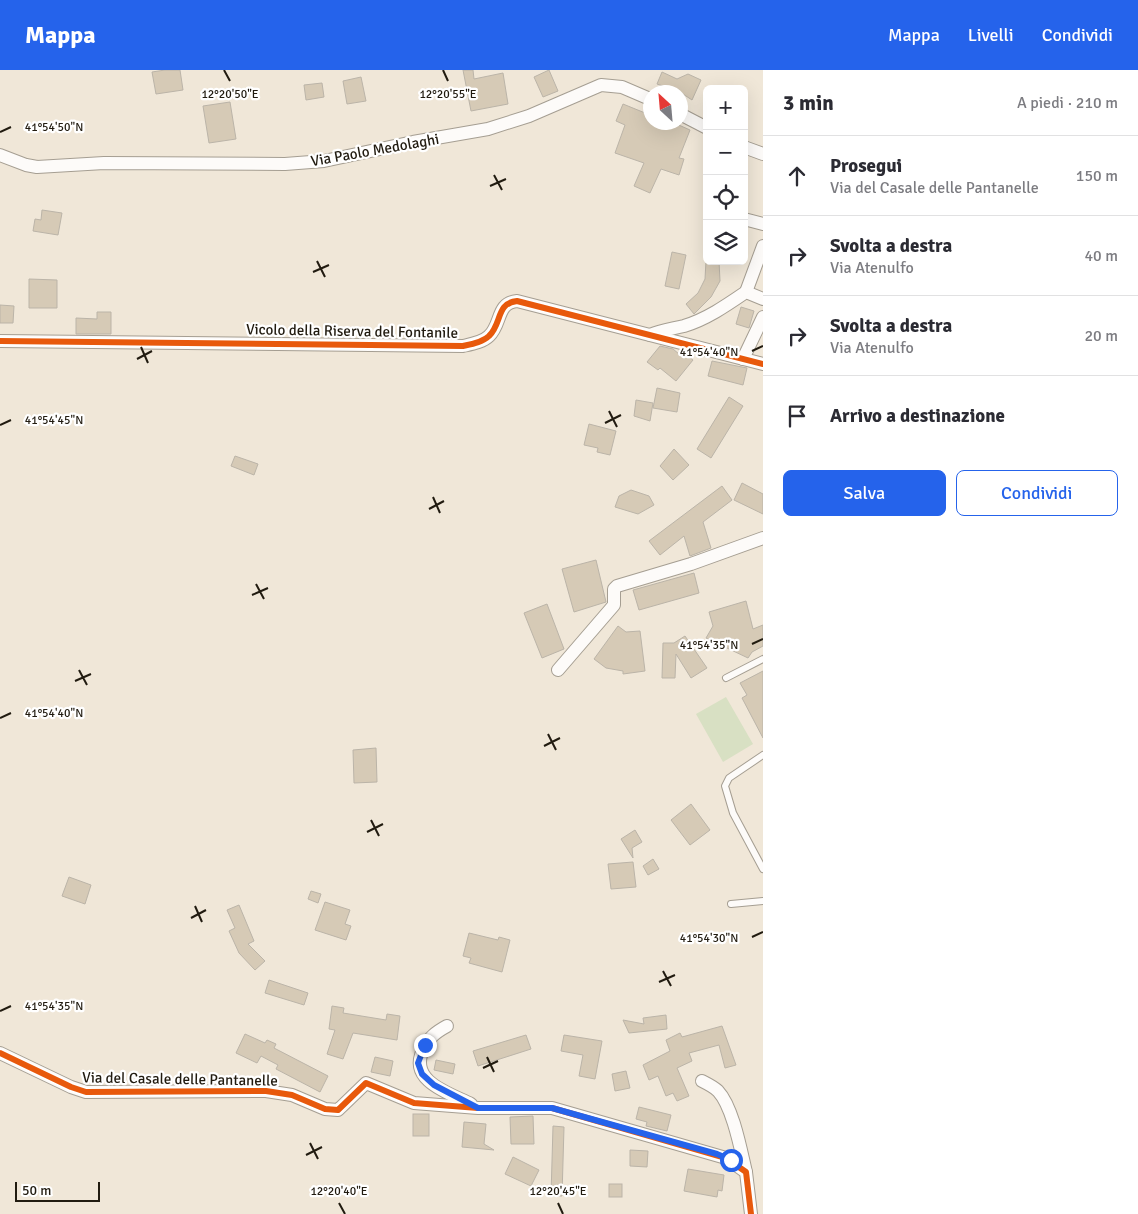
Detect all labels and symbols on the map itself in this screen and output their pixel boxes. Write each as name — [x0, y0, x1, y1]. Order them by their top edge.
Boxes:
north arrow — [643, 85, 688, 130]
text: 12°20'50"E — [201, 87, 259, 102]
text: 12°20'55"E — [419, 87, 477, 102]
text: 41°54'50"N — [25, 120, 83, 135]
street label: Via Paolo Medolaghi — [309, 130, 441, 170]
street label: Vicolo della Riserva del Fontanile — [246, 320, 458, 342]
text: 41°54'40"N — [680, 345, 738, 360]
text: 41°54'45"N — [25, 413, 83, 428]
text: 41°54'35"N — [680, 638, 738, 653]
text: 41°54'40"N — [25, 706, 83, 721]
text: 41°54'30"N — [680, 931, 738, 946]
text: 41°54'35"N — [25, 999, 83, 1014]
route end — [414, 1034, 437, 1057]
street label: Via del Casale delle Pantanelle — [82, 1068, 278, 1090]
route start — [720, 1149, 743, 1172]
scale bar — [15, 1179, 100, 1202]
text: 12°20'40"E — [310, 1184, 368, 1199]
text: 12°20'45"E — [529, 1184, 587, 1199]

